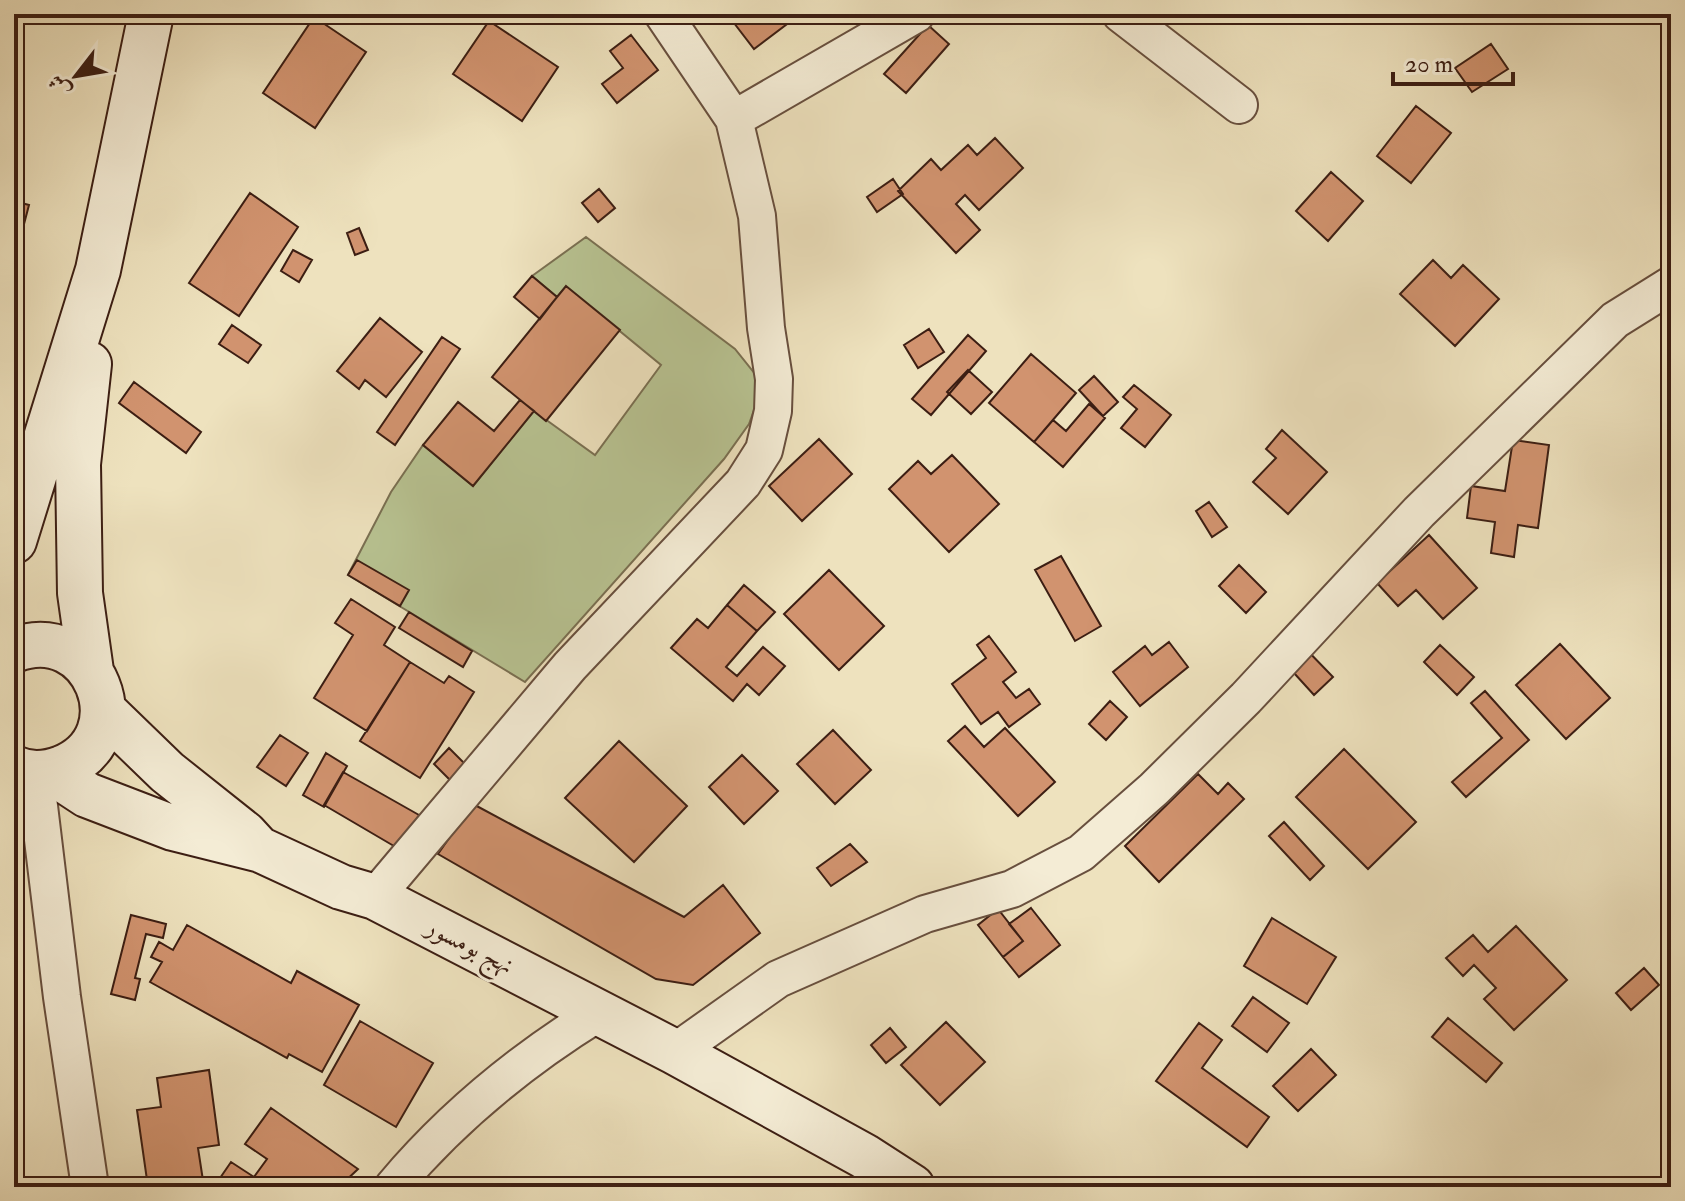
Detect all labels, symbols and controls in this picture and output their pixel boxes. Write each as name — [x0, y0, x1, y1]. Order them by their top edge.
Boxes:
north arrow — [36, 36, 116, 116]
scale bar — [1393, 36, 1513, 86]
text: 20 m — [1405, 49, 1454, 80]
text: ش — [42, 69, 77, 102]
street label: نهج بومسور — [415, 909, 519, 988]

